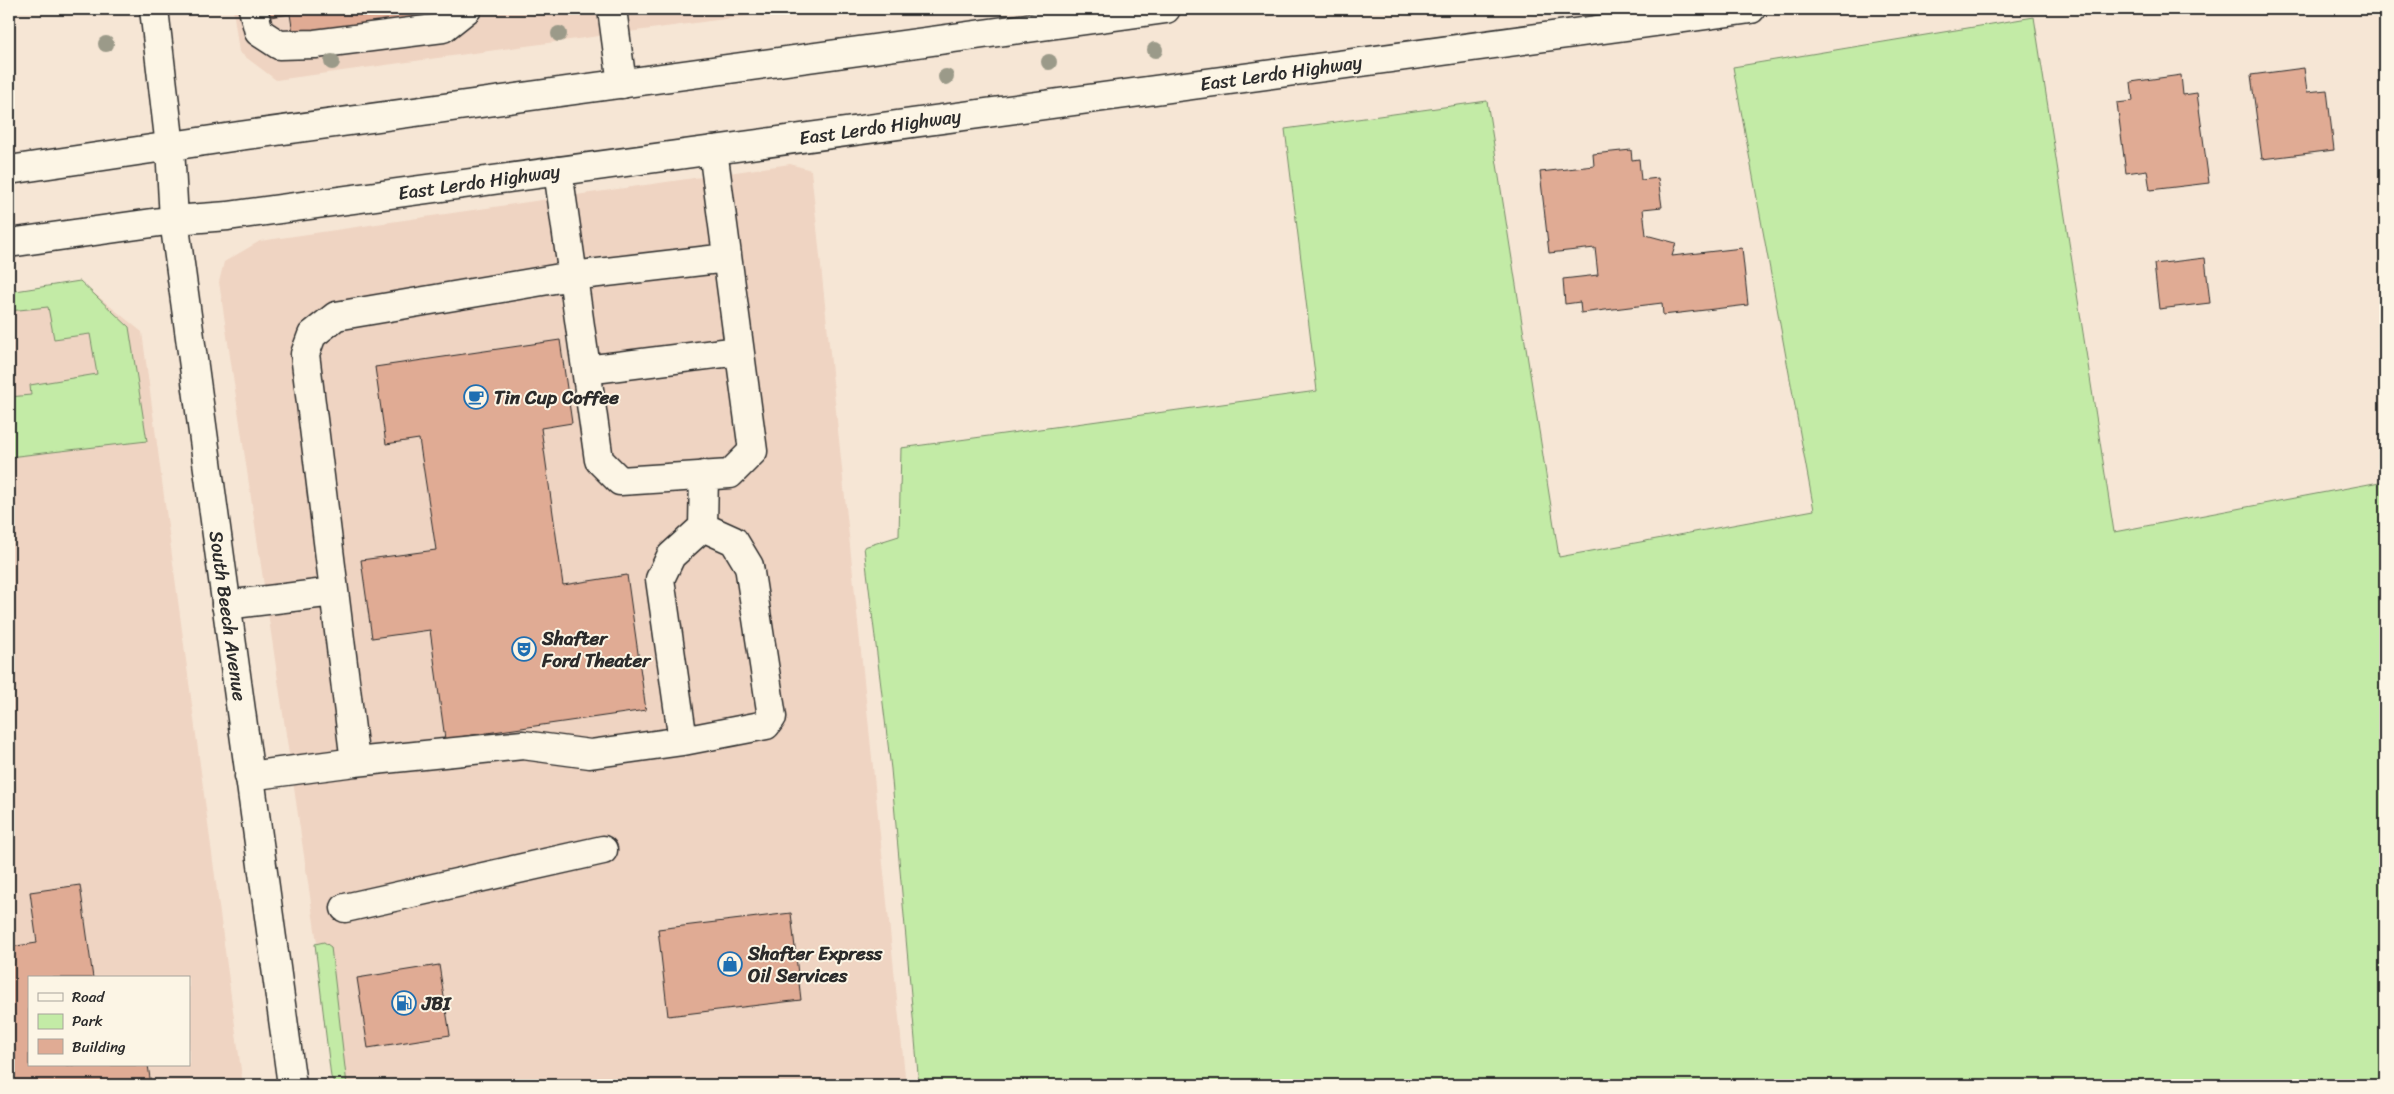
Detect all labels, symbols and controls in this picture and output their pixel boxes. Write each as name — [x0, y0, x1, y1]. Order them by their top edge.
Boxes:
street label: East Lerdo Highway — [1198, 45, 1364, 101]
street label: East Lerdo Highway — [797, 99, 963, 155]
street label: East Lerdo Highway — [396, 154, 562, 210]
place label: Tin Cup Coffee — [494, 381, 619, 414]
cafe icon: Tin Cup Coffee — [463, 384, 489, 410]
street label: South Beech Avenue — [200, 529, 256, 704]
place label: Shafter Ford Theater — [541, 622, 652, 677]
theatre icon: Shafter Ford Theater — [511, 636, 537, 662]
place label: Shafter Express Oil Services — [747, 937, 884, 992]
shop icon: Shafter Express Oil Services — [717, 951, 743, 977]
legend — [28, 976, 190, 1066]
text: Road — [72, 984, 105, 1010]
place label: JBI — [421, 987, 452, 1020]
fuel station icon: JBI — [391, 990, 417, 1016]
text: Park — [72, 1008, 103, 1034]
text: Building — [72, 1034, 126, 1060]

